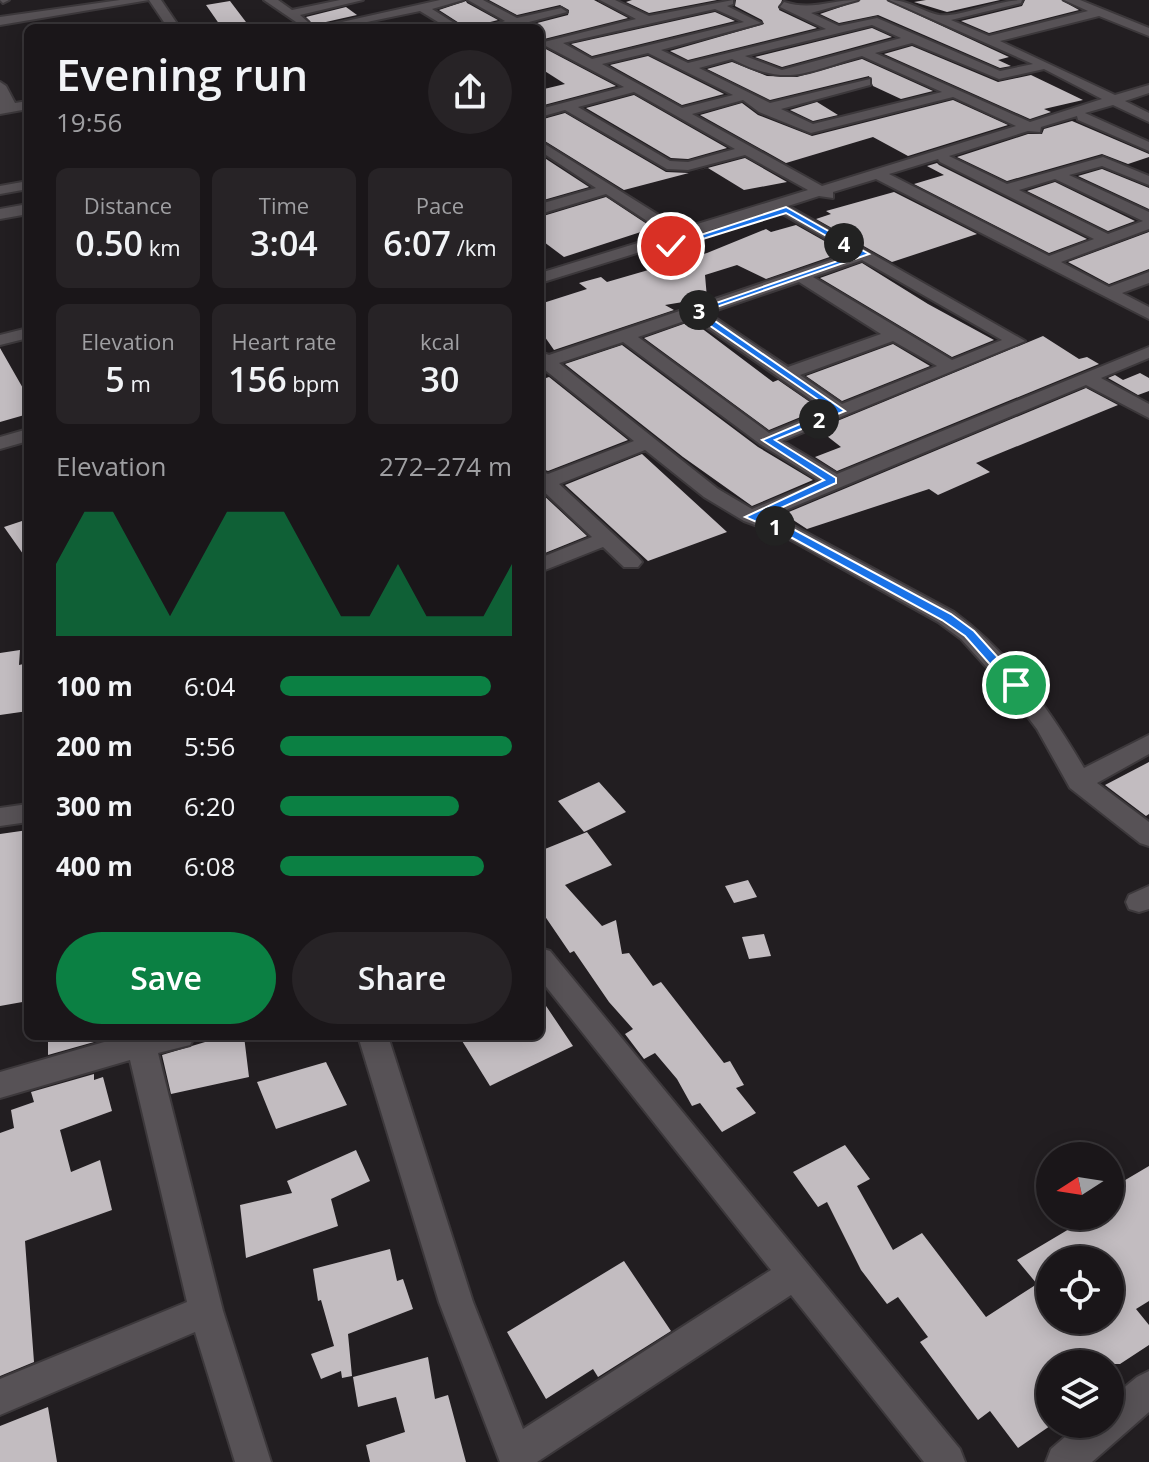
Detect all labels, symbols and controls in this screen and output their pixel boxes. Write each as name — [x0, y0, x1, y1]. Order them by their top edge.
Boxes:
text: Evening run — [56, 44, 308, 104]
button: share — [428, 50, 512, 134]
text: 19:56 — [56, 104, 122, 140]
text: Distance — [84, 190, 172, 220]
text: Time — [259, 190, 309, 220]
text: Pace — [416, 190, 464, 220]
pin — [637, 212, 705, 280]
text: 0.50 — [75, 220, 143, 266]
text: 3:04 — [250, 220, 318, 266]
text: 6:07 — [383, 220, 451, 266]
pin: 4 — [824, 223, 864, 263]
icon: check — [649, 224, 693, 268]
text: 4 — [838, 228, 850, 258]
text: km — [143, 232, 181, 262]
text: /km — [451, 232, 497, 262]
pin: 3 — [679, 290, 719, 330]
text: 3 — [693, 295, 705, 325]
text: Elevation — [81, 326, 175, 356]
text: Heart rate — [232, 326, 336, 356]
text: kcal — [420, 326, 460, 356]
text: 5 — [105, 356, 125, 402]
text: 156 — [228, 356, 287, 402]
text: 30 — [421, 356, 459, 402]
text: m — [125, 368, 151, 398]
text: bpm — [287, 368, 340, 398]
pin: 2 — [799, 399, 839, 439]
text: 2 — [813, 404, 825, 434]
text: Elevation — [56, 448, 166, 484]
text: 272–274 m — [379, 448, 512, 484]
pin: 1 — [755, 506, 795, 546]
text: 1 — [769, 511, 781, 541]
pin — [982, 651, 1050, 719]
icon: arrive — [994, 663, 1038, 707]
text: 100 m — [56, 668, 133, 704]
text: 6:04 — [184, 668, 235, 704]
text: 200 m — [56, 728, 133, 764]
text: 5:56 — [184, 728, 235, 764]
text: 300 m — [56, 788, 133, 824]
text: 6:20 — [184, 788, 235, 824]
text: 400 m — [56, 848, 133, 884]
text: 6:08 — [184, 848, 235, 884]
button: Save — [56, 932, 276, 1024]
button: Share — [292, 932, 512, 1024]
north arrow — [1036, 1142, 1124, 1230]
map controls — [1036, 1142, 1124, 1438]
button: locate — [1036, 1246, 1124, 1334]
button: layers — [1036, 1350, 1124, 1438]

